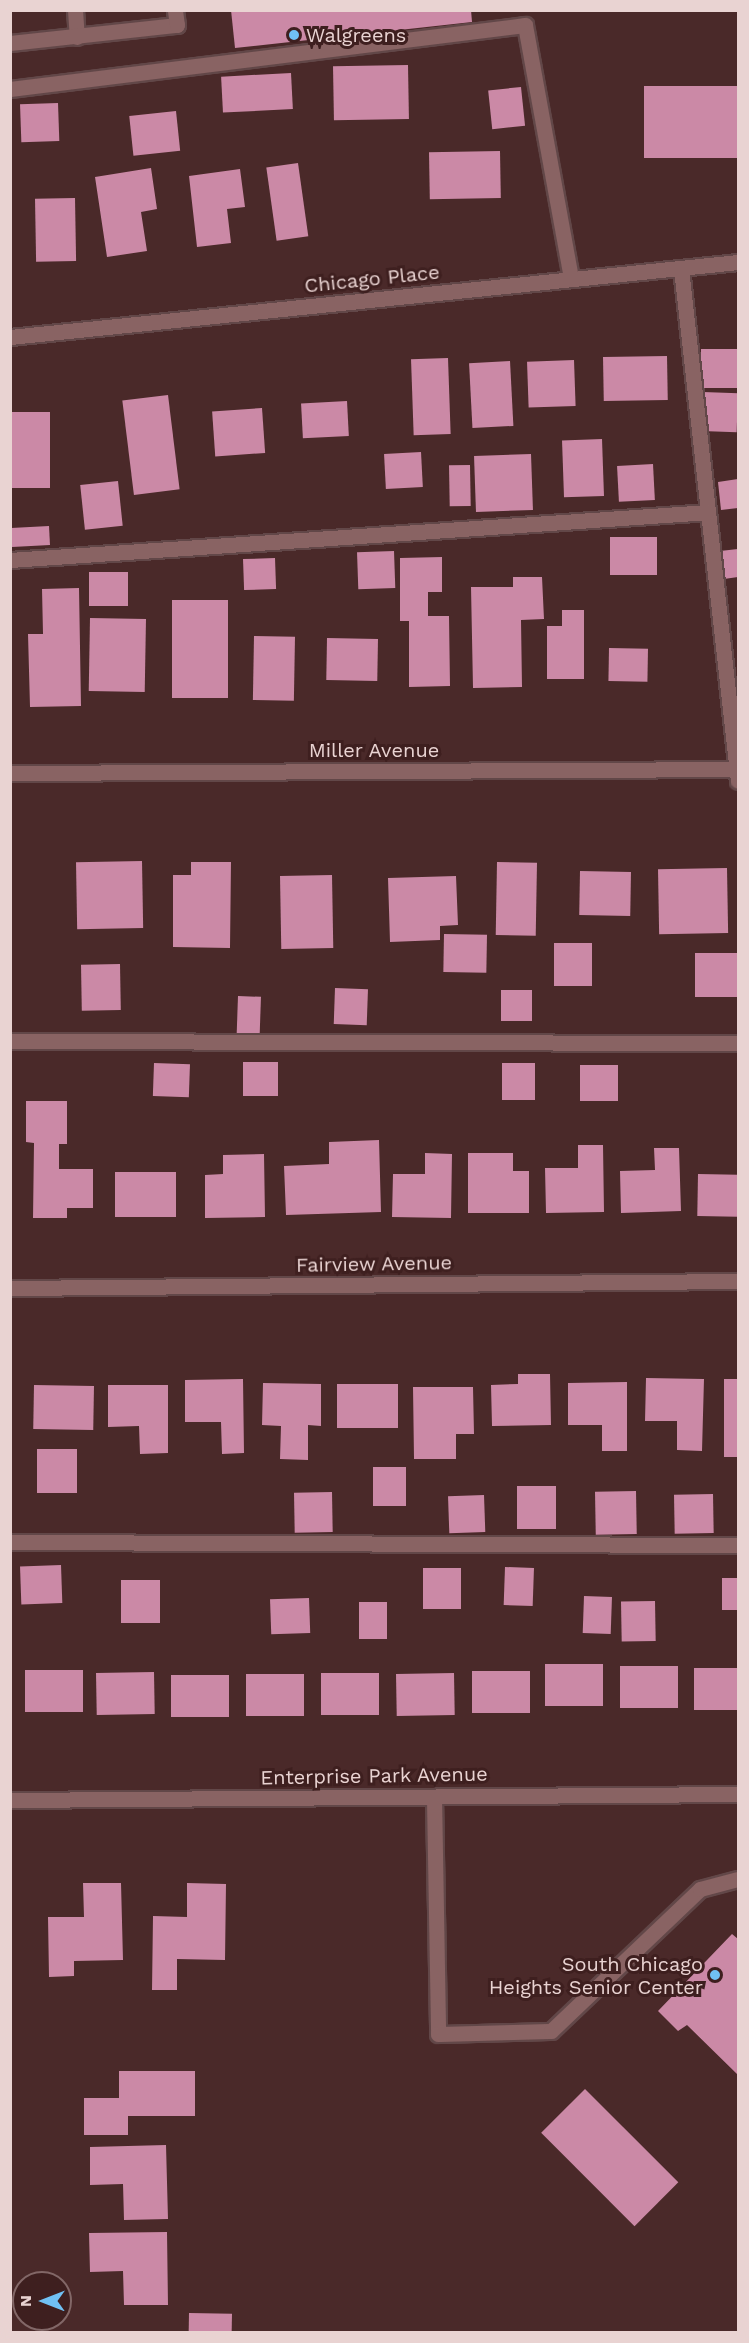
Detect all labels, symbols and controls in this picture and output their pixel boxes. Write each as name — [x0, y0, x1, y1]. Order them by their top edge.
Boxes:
place label: Walgreens — [306, 23, 406, 47]
marker: Walgreens — [287, 28, 301, 42]
street label: Chicago Place — [303, 260, 441, 298]
street label: Miller Avenue — [308, 738, 440, 762]
street label: Fairview Avenue — [295, 1251, 453, 1277]
street label: Enterprise Park Avenue — [260, 1762, 488, 1790]
place label: South Chicago Heights Senior Center — [488, 1952, 703, 1999]
marker: South Chicago Heights Senior Center — [708, 1968, 722, 1982]
north arrow — [12, 2271, 72, 2331]
text: N — [16, 2295, 35, 2307]

